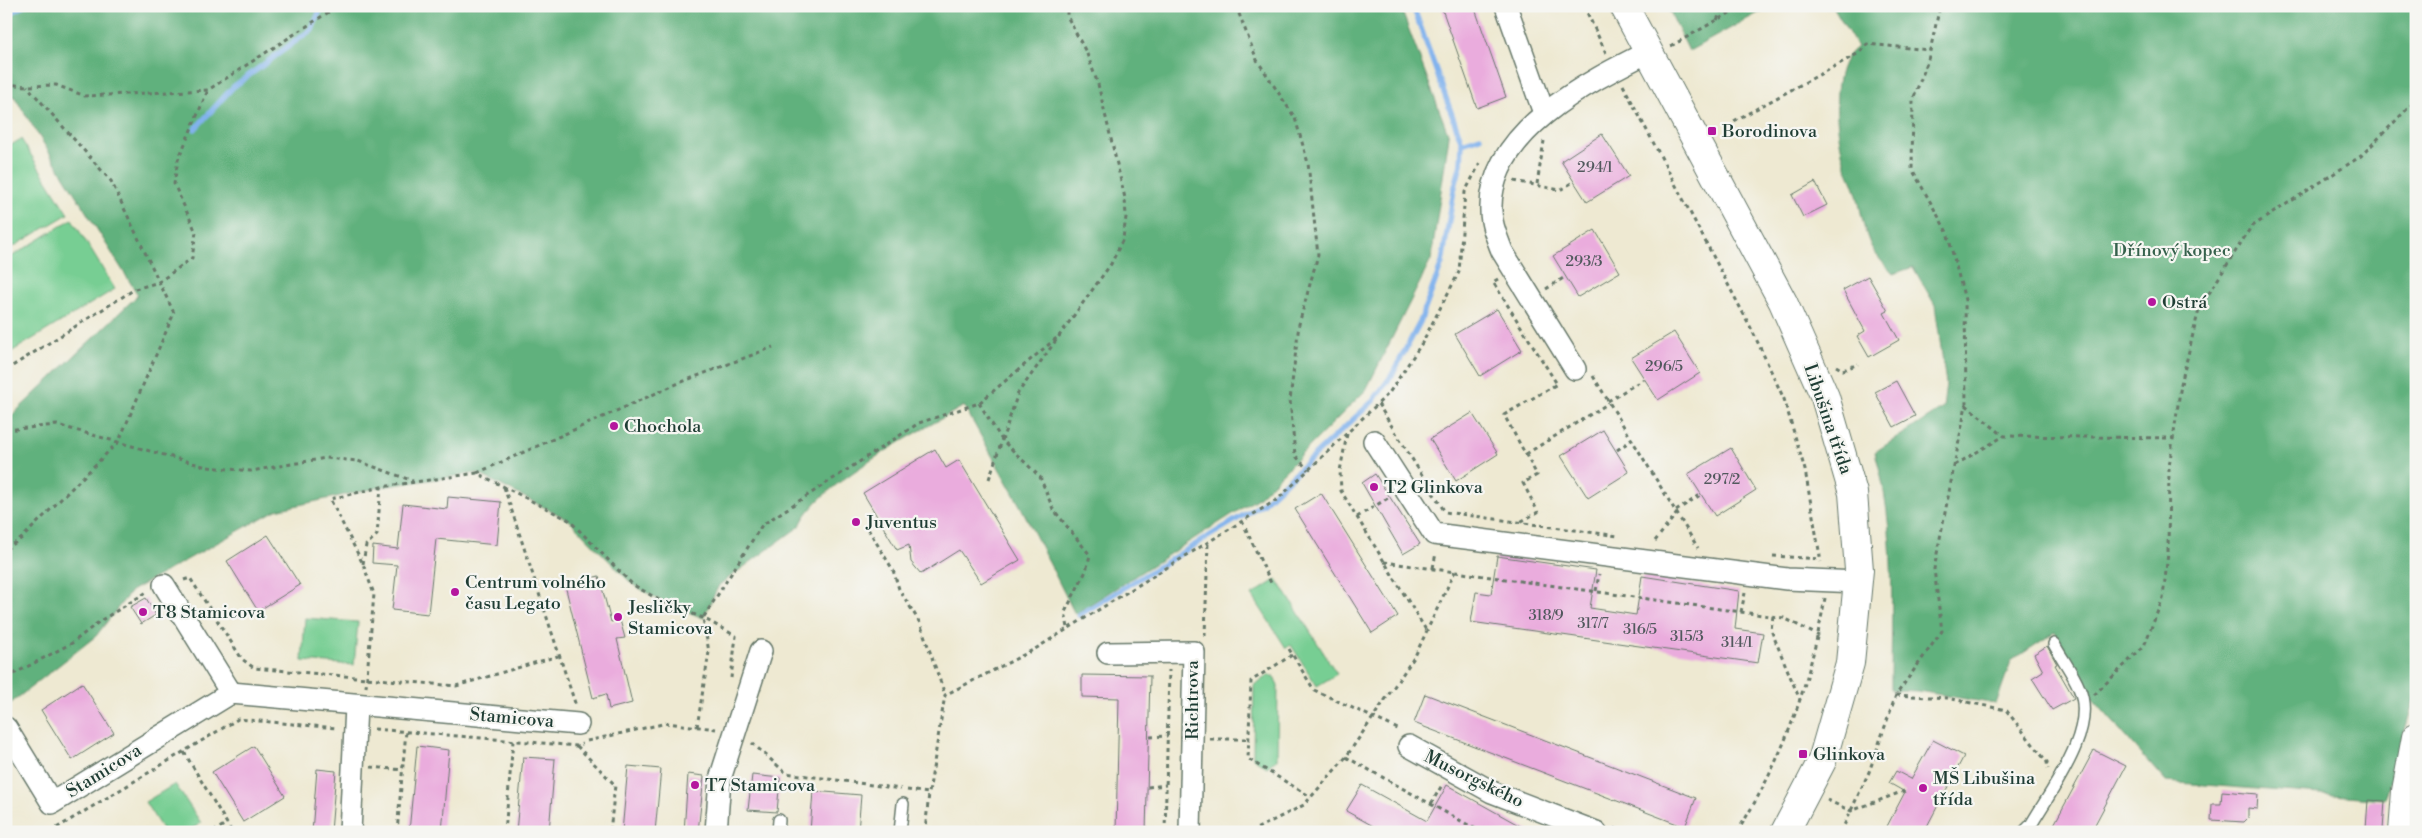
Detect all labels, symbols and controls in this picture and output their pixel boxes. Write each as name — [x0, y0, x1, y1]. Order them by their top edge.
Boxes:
place label: Borodinova — [1721, 120, 1818, 143]
marker: Borodinova — [1706, 125, 1718, 137]
house number: 294/1 — [1577, 158, 1613, 177]
park label: Dřínový kopec — [2113, 239, 2231, 262]
house number: 293/3 — [1565, 252, 1603, 271]
place label: Ostrá — [2162, 291, 2208, 314]
marker: Ostrá — [2146, 296, 2158, 308]
house number: 296/5 — [1645, 357, 1683, 376]
street label: Libušina třída — [1798, 361, 1858, 478]
place label: Chochola — [624, 415, 702, 438]
marker: Chochola — [608, 420, 620, 432]
house number: 297/2 — [1704, 470, 1740, 489]
place label: T2 Glinkova — [1384, 476, 1484, 499]
marker: T2 Glinkova — [1368, 481, 1380, 493]
place label: Juventus — [865, 511, 937, 534]
marker: Juventus — [850, 516, 862, 528]
place label: Centrum volného času Legato — [465, 571, 606, 615]
marker: Centrum volného času Legato — [449, 586, 461, 598]
place label: Jesličky Stamicova — [627, 596, 714, 640]
place label: T8 Stamicova — [153, 601, 266, 624]
marker: T8 Stamicova — [137, 606, 149, 618]
house number: 318/9 — [1528, 606, 1564, 625]
marker: Jesličky Stamicova — [612, 611, 624, 623]
house number: 317/7 — [1577, 614, 1609, 633]
house number: 316/5 — [1623, 620, 1657, 639]
house number: 315/3 — [1670, 627, 1704, 646]
house number: 314/1 — [1721, 633, 1754, 652]
street label: Richtrova — [1181, 659, 1204, 740]
street label: Stamicova — [469, 703, 556, 733]
street label: Stamicova — [62, 738, 147, 803]
place label: Glinkova — [1813, 743, 1886, 766]
street label: Musorgského — [1420, 745, 1528, 813]
marker: Glinkova — [1797, 748, 1809, 760]
place label: MŠ Libušina třída — [1933, 767, 2036, 811]
place label: T7 Stamicova — [705, 774, 816, 797]
marker: T7 Stamicova — [689, 779, 701, 791]
marker: MŠ Libušina třída — [1917, 782, 1929, 794]

